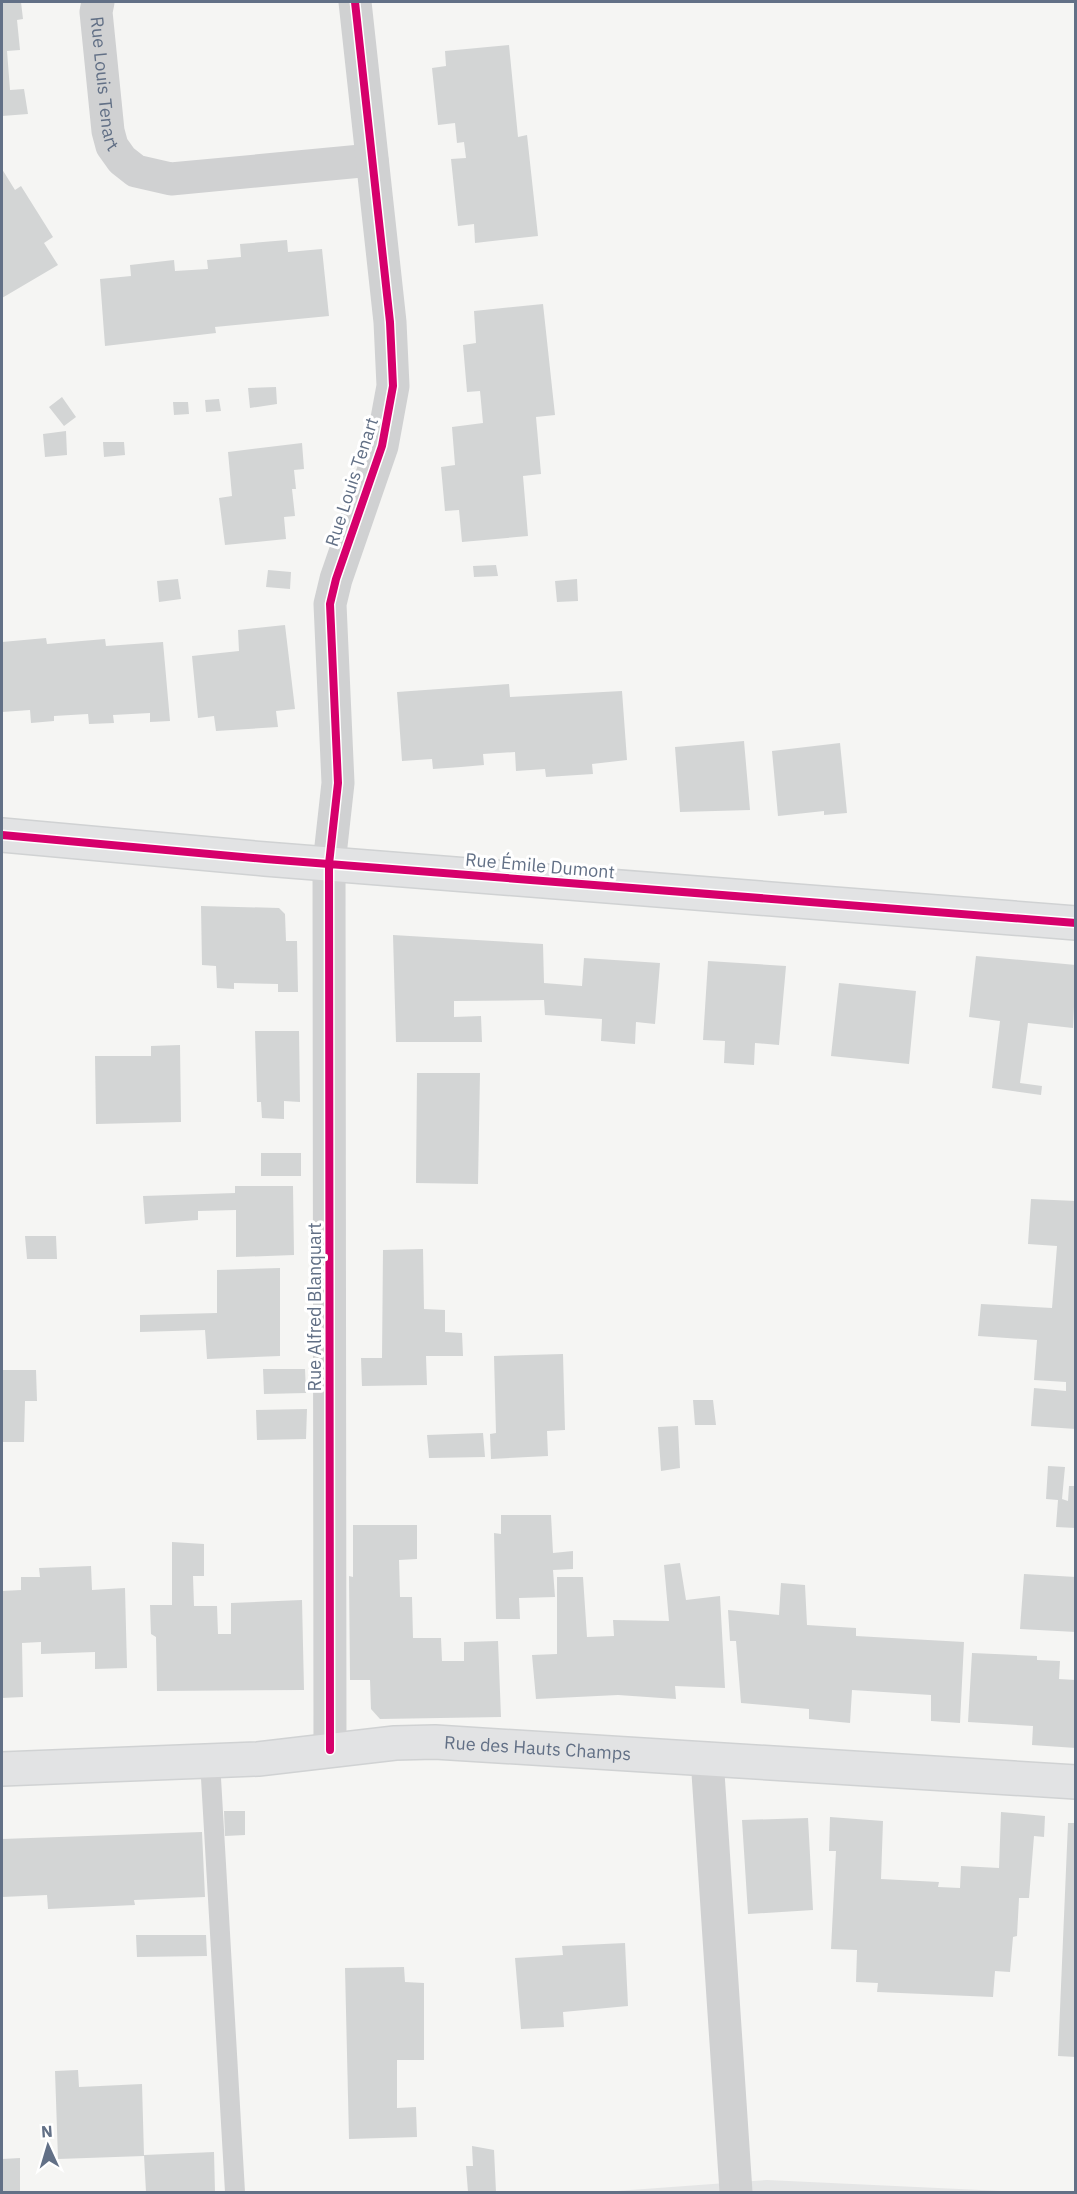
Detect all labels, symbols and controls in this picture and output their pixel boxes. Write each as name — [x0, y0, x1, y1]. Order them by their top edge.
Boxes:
street label: Rue Louis Tenart — [86, 15, 124, 156]
street label: Rue Louis Tenart — [320, 414, 383, 549]
street label: Rue Émile Dumont — [464, 847, 616, 884]
street label: Rue Alfred Blanquart — [303, 1223, 326, 1391]
street label: Rue des Hauts Champs — [444, 1731, 632, 1765]
north arrow — [18, 2116, 78, 2176]
text: N — [40, 2121, 53, 2141]

